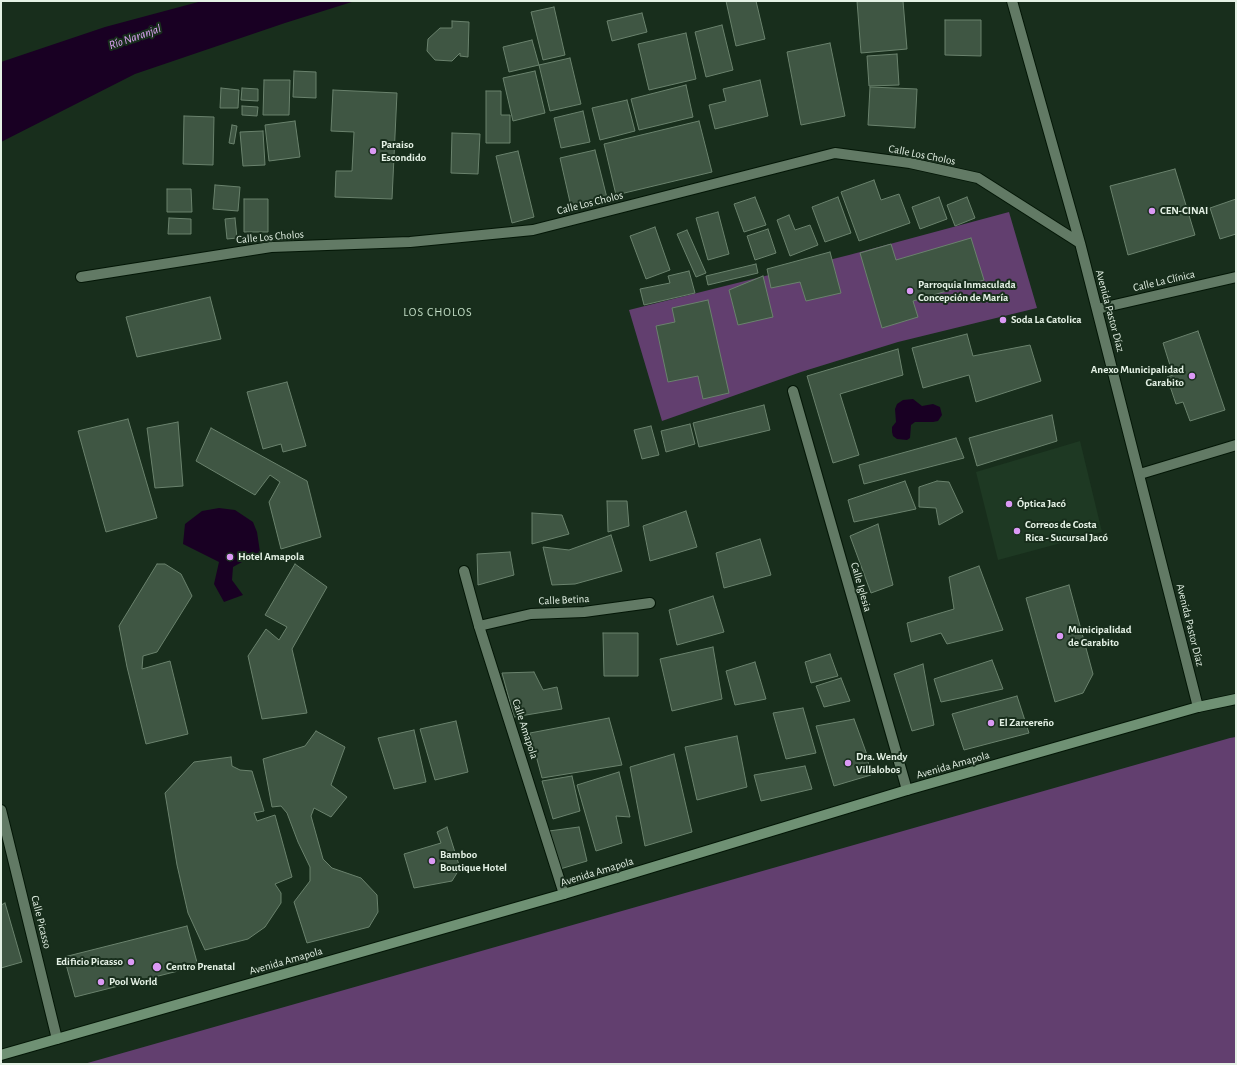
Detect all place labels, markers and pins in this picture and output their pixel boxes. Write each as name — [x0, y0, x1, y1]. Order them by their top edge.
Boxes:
place label: Paraiso Escondido — [381, 138, 426, 164]
marker: Paraiso Escondido — [368, 146, 378, 156]
place label: CEN-CINAI — [1160, 204, 1208, 218]
marker: CEN-CINAI — [1147, 206, 1157, 216]
place label: Parroquia Inmaculada Concepción de María — [918, 278, 1016, 304]
marker: Parroquia Inmaculada Concepción de María — [905, 286, 915, 296]
place label: Soda La Catolica — [1011, 313, 1081, 327]
marker: Soda La Catolica — [998, 315, 1008, 325]
place label: Anexo Municipalidad Garabito — [1091, 363, 1184, 389]
marker: Anexo Municipalidad Garabito — [1187, 371, 1197, 381]
place label: Óptica Jacó — [1017, 497, 1066, 511]
marker: Óptica Jacó — [1004, 499, 1014, 509]
place label: Correos de Costa Rica - Sucursal Jacó — [1025, 518, 1108, 544]
marker: Correos de Costa Rica - Sucursal Jacó — [1012, 526, 1022, 536]
place label: Hotel Amapola — [238, 550, 304, 564]
marker: Hotel Amapola — [225, 552, 235, 562]
place label: Municipalidad de Garabito — [1068, 623, 1132, 649]
marker: Municipalidad de Garabito — [1055, 631, 1065, 641]
place label: El Zarcereño — [999, 716, 1054, 730]
marker: El Zarcereño — [986, 718, 996, 728]
place label: Dra. Wendy Villalobos — [856, 750, 907, 776]
marker: Dra. Wendy Villalobos — [843, 758, 853, 768]
place label: Bamboo Boutique Hotel — [440, 848, 507, 874]
marker: Bamboo Boutique Hotel — [427, 856, 437, 866]
place label: Edificio Picasso — [56, 955, 123, 969]
marker: Edificio Picasso — [126, 957, 136, 967]
place label: Centro Prenatal — [166, 960, 235, 974]
marker: Centro Prenatal — [151, 961, 163, 973]
place label: Pool World — [109, 975, 157, 989]
marker: Pool World — [96, 977, 106, 987]

